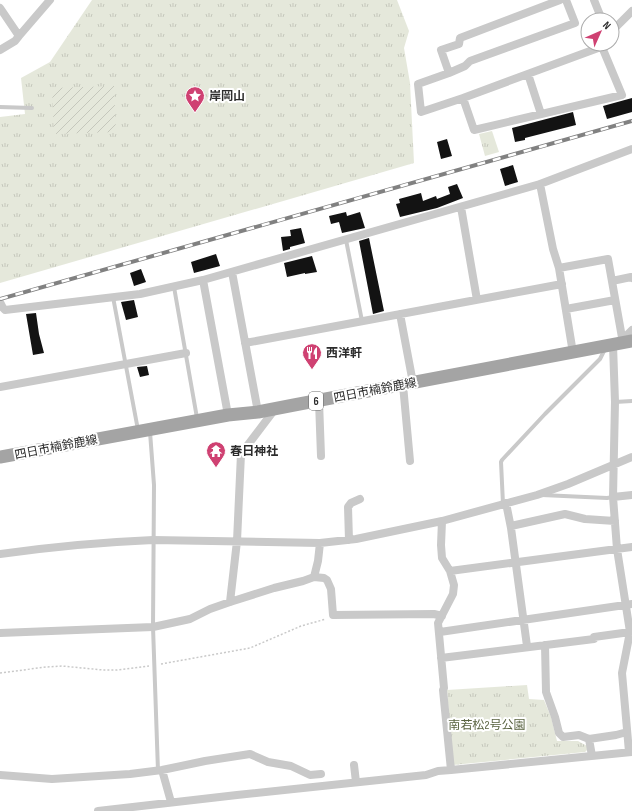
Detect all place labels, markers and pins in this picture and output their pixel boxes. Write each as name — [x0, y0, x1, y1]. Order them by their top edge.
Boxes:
place icon: 岸岡山 — [184, 85, 206, 113]
place label: 岸岡山 — [209, 89, 245, 104]
restaurant icon: 西洋軒 — [301, 342, 323, 370]
place label: 西洋軒 — [326, 346, 362, 361]
temple icon: 春日神社 — [205, 440, 227, 468]
place label: 春日神社 — [230, 444, 278, 459]

